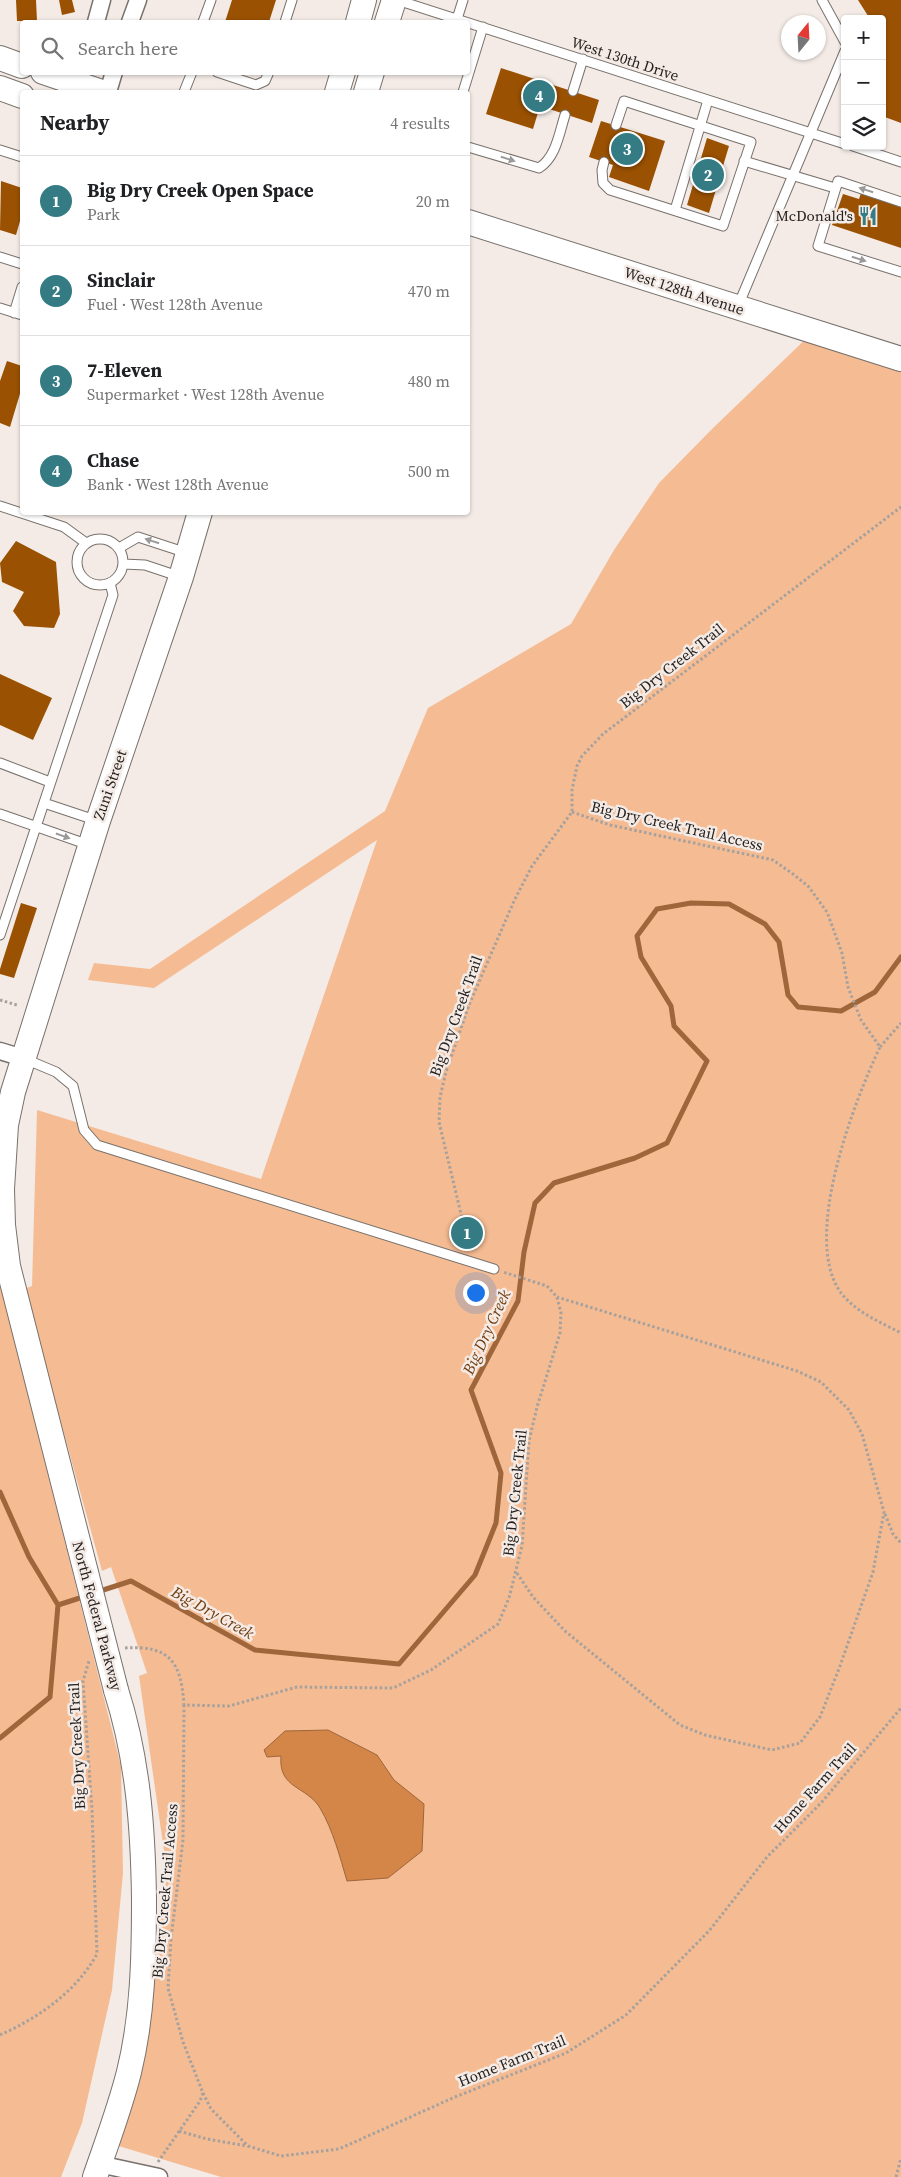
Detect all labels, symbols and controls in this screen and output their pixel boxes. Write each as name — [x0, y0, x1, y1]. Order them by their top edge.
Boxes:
north arrow — [781, 15, 826, 60]
map controls — [841, 15, 886, 150]
button: + — [841, 15, 886, 60]
search box — [20, 20, 470, 75]
street label: West 130th Drive — [569, 31, 682, 86]
icon: search — [38, 34, 66, 62]
text: Search here — [78, 35, 178, 61]
button: − — [841, 60, 886, 105]
pin: 4 — [523, 77, 555, 115]
button: layers — [841, 105, 886, 150]
text: Nearby — [40, 108, 110, 137]
text: 4 results — [390, 112, 450, 134]
pin: 3 — [611, 130, 643, 168]
one-way arrow — [501, 156, 516, 164]
pin: 2 — [692, 156, 724, 194]
text: Big Dry Creek Open Space — [87, 177, 314, 203]
one-way arrow — [858, 186, 873, 193]
text: 1 — [52, 190, 60, 212]
text: 20 m — [416, 190, 450, 212]
text: Park — [87, 203, 120, 225]
place label: McDonald's — [776, 205, 853, 226]
restaurant icon: McDonald's — [857, 205, 879, 227]
one-way arrow — [852, 256, 867, 264]
street label: West 128th Avenue — [621, 261, 747, 320]
text: Sinclair — [87, 267, 155, 293]
text: 2 — [52, 280, 60, 302]
text: 470 m — [408, 280, 450, 302]
text: Fuel · West 128th Avenue — [87, 293, 263, 315]
text: 7-Eleven — [87, 357, 162, 383]
text: 3 — [52, 370, 60, 392]
text: 480 m — [408, 370, 450, 392]
text: Supermarket · West 128th Avenue — [87, 383, 324, 405]
text: Chase — [87, 447, 139, 473]
text: 4 — [52, 460, 60, 482]
text: 500 m — [408, 460, 450, 482]
text: Bank · West 128th Avenue — [87, 473, 269, 495]
one-way arrow — [144, 537, 159, 545]
street label: Big Dry Creek Trail — [615, 618, 729, 713]
street label: Zuni Street — [88, 747, 131, 823]
street label: Big Dry Creek Trail Access — [589, 796, 765, 855]
one-way arrow — [55, 833, 70, 840]
street label: Big Dry Creek Trail — [424, 952, 487, 1079]
pin: 1 — [451, 1214, 483, 1252]
your location — [463, 1280, 489, 1306]
water label: Big Dry Creek — [456, 1286, 515, 1379]
street label: Big Dry Creek Trail — [497, 1428, 532, 1557]
street label: North Federal Parkway — [67, 1539, 128, 1693]
water label: Big Dry Creek — [167, 1580, 259, 1644]
street label: Big Dry Creek Trail — [63, 1682, 90, 1810]
street label: Home Farm Trail — [769, 1738, 861, 1837]
street label: Big Dry Creek Trail Access — [146, 1803, 183, 1979]
street label: Home Farm Trail — [455, 2029, 569, 2092]

